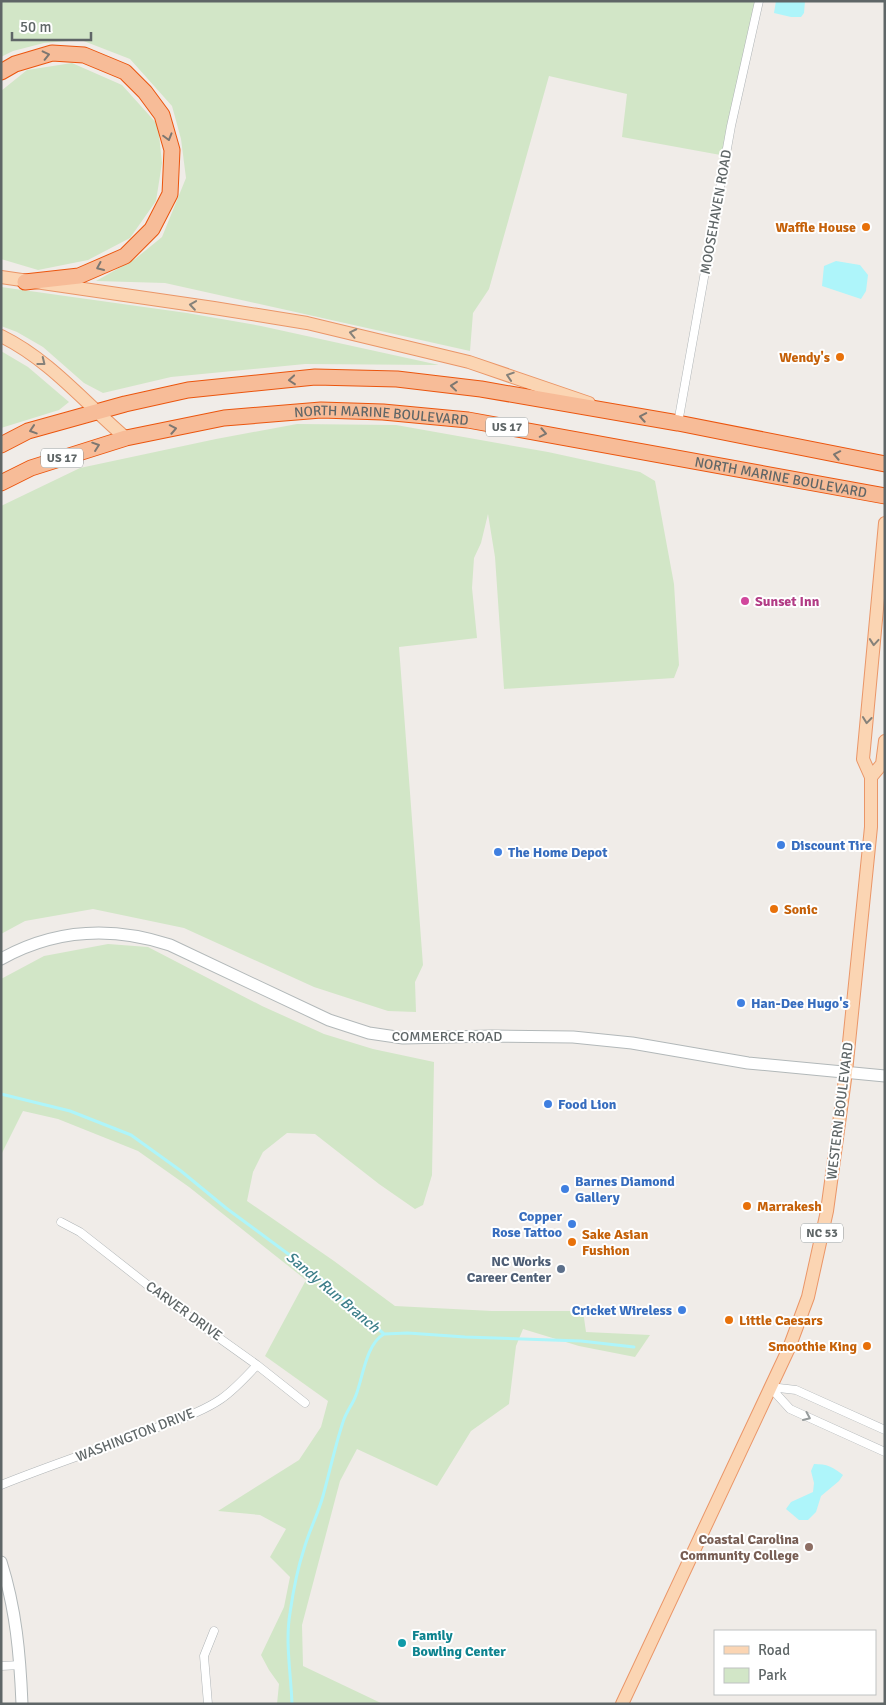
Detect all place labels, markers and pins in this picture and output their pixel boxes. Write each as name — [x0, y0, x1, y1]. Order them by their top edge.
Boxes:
place label: Waffle House — [776, 219, 856, 236]
marker: Waffle House — [860, 221, 872, 233]
place label: Wendy's — [779, 349, 830, 366]
marker: Wendy's — [834, 351, 846, 363]
place label: Sunset Inn — [755, 593, 820, 610]
marker: Sunset Inn — [739, 595, 751, 607]
place label: Discount Tire — [791, 837, 872, 854]
marker: Discount Tire — [775, 839, 787, 851]
place label: The Home Depot — [508, 844, 608, 861]
marker: The Home Depot — [492, 846, 504, 858]
place label: Sonic — [784, 901, 818, 918]
marker: Sonic — [768, 903, 780, 915]
place label: Han-Dee Hugo's — [751, 995, 849, 1012]
marker: Han-Dee Hugo's — [735, 997, 747, 1009]
place label: Food Lion — [558, 1096, 617, 1113]
marker: Food Lion — [542, 1098, 554, 1110]
place label: Barnes Diamond Gallery — [575, 1173, 675, 1206]
marker: Barnes Diamond Gallery — [559, 1183, 571, 1195]
place label: Marrakesh — [757, 1198, 822, 1215]
marker: Marrakesh — [741, 1200, 753, 1212]
place label: Copper Rose Tattoo — [492, 1208, 562, 1241]
marker: Copper Rose Tattoo — [566, 1218, 578, 1230]
place label: Sake Asian Fushion — [582, 1226, 649, 1259]
marker: Sake Asian Fushion — [566, 1236, 578, 1248]
place label: NC Works Career Center — [467, 1253, 551, 1286]
marker: NC Works Career Center — [555, 1263, 567, 1275]
place label: Cricket Wireless — [572, 1302, 672, 1319]
marker: Cricket Wireless — [676, 1304, 688, 1316]
place label: Little Caesars — [739, 1312, 823, 1329]
marker: Little Caesars — [723, 1314, 735, 1326]
place label: Smoothie King — [768, 1338, 857, 1355]
marker: Smoothie King — [861, 1340, 873, 1352]
place label: Coastal Carolina Community College — [680, 1531, 799, 1564]
marker: Coastal Carolina Community College — [803, 1541, 815, 1553]
place label: Family Bowling Center — [412, 1627, 506, 1660]
marker: Family Bowling Center — [396, 1637, 408, 1649]

